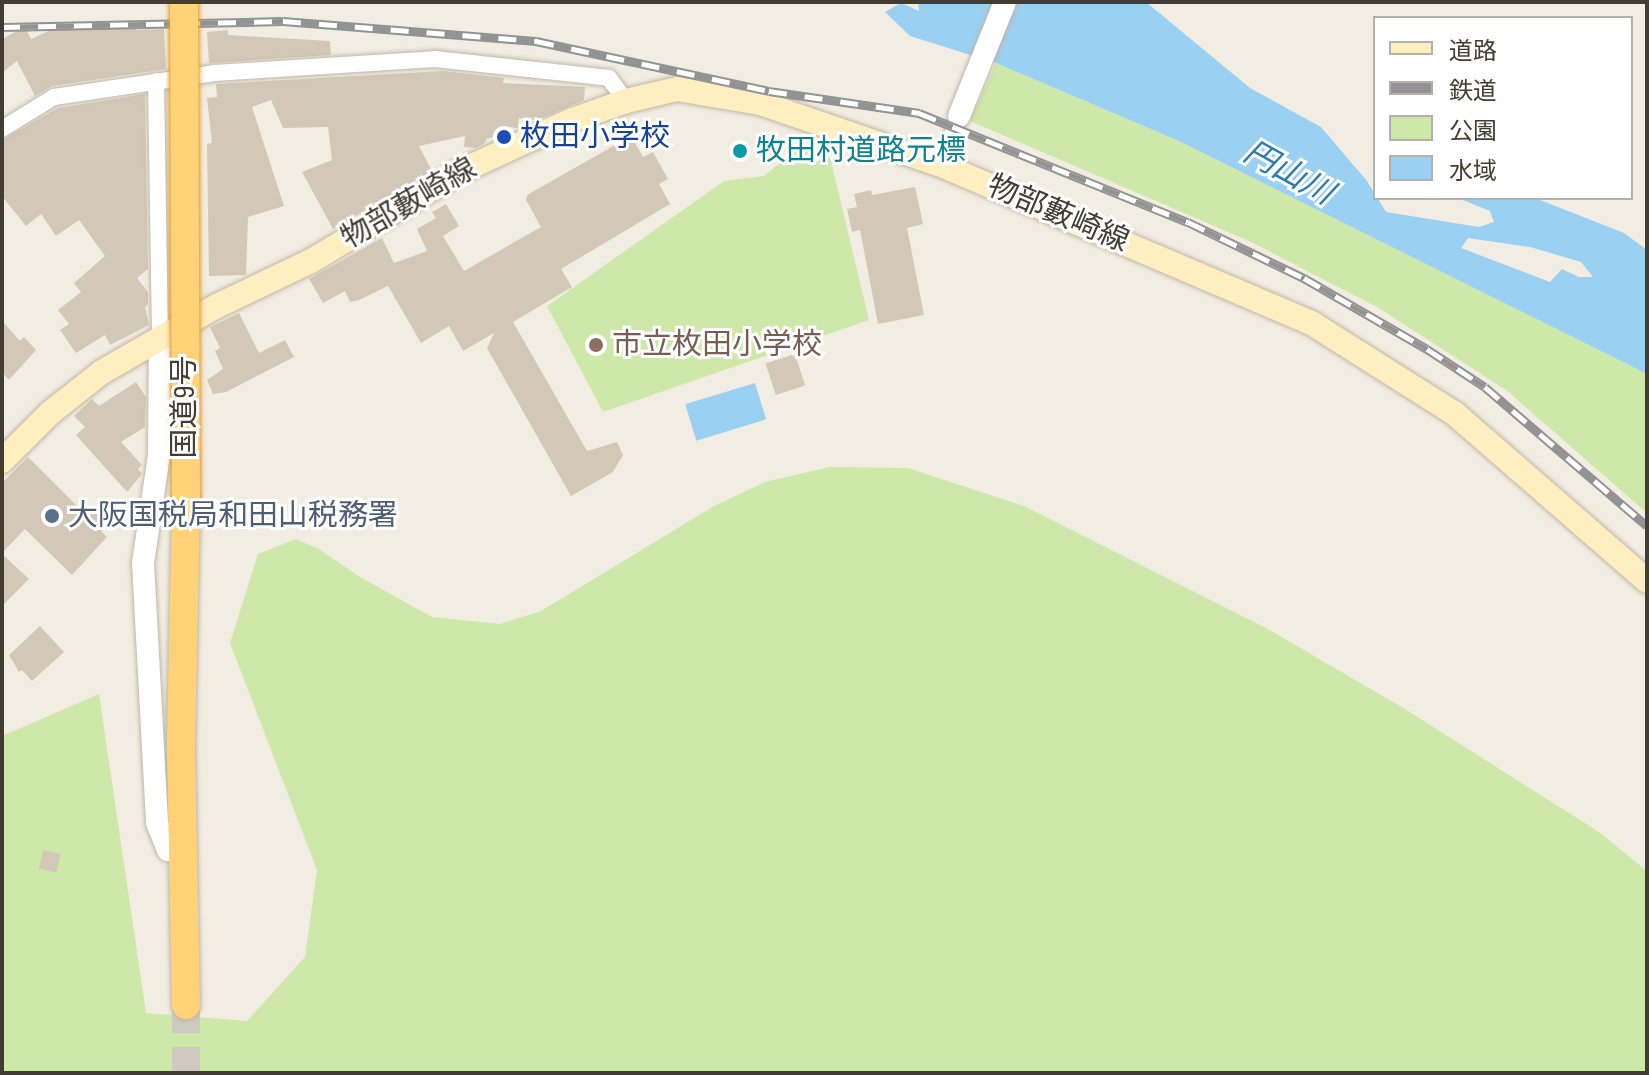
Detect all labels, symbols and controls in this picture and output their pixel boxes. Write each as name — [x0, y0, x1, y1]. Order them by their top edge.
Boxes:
legend — [1373, 16, 1633, 200]
text: 道路 — [1449, 37, 1497, 66]
text: 鉄道 — [1449, 77, 1497, 106]
text: 公園 — [1449, 117, 1497, 146]
place label: 枚田小学校 — [520, 119, 670, 155]
marker: 枚田小学校 — [495, 128, 513, 146]
place label: 牧田村道路元標 — [756, 133, 966, 169]
water label: 円山川 — [1237, 134, 1339, 214]
marker: 牧田村道路元標 — [731, 142, 749, 160]
street label: 物部藪崎線 — [335, 151, 483, 257]
text: 水域 — [1449, 157, 1497, 186]
street label: 物部藪崎線 — [982, 168, 1134, 260]
place label: 市立枚田小学校 — [612, 327, 822, 363]
marker: 市立枚田小学校 — [587, 336, 605, 354]
street label: 国道9号 — [167, 355, 203, 459]
place label: 大阪国税局和田山税務署 — [68, 498, 398, 534]
marker: 大阪国税局和田山税務署 — [43, 507, 61, 525]

